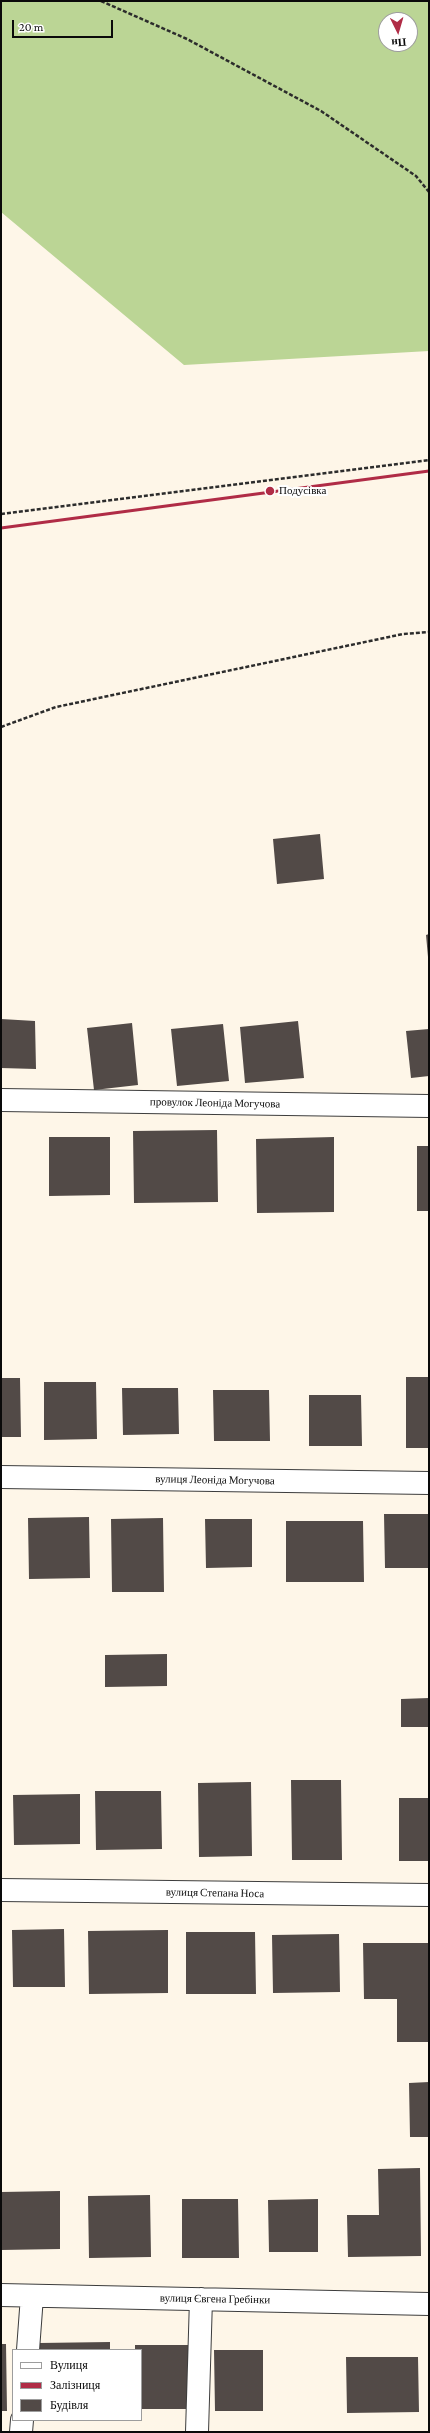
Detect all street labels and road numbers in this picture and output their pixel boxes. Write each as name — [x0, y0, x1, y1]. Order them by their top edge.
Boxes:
street label: провулок Леоніда Могучова — [150, 1095, 280, 1111]
street label: вулиця Леоніда Могучова — [155, 1472, 275, 1488]
street label: вулиця Степана Носа — [166, 1886, 264, 1900]
street label: вулиця Євгена Гребінки — [160, 2291, 270, 2307]

